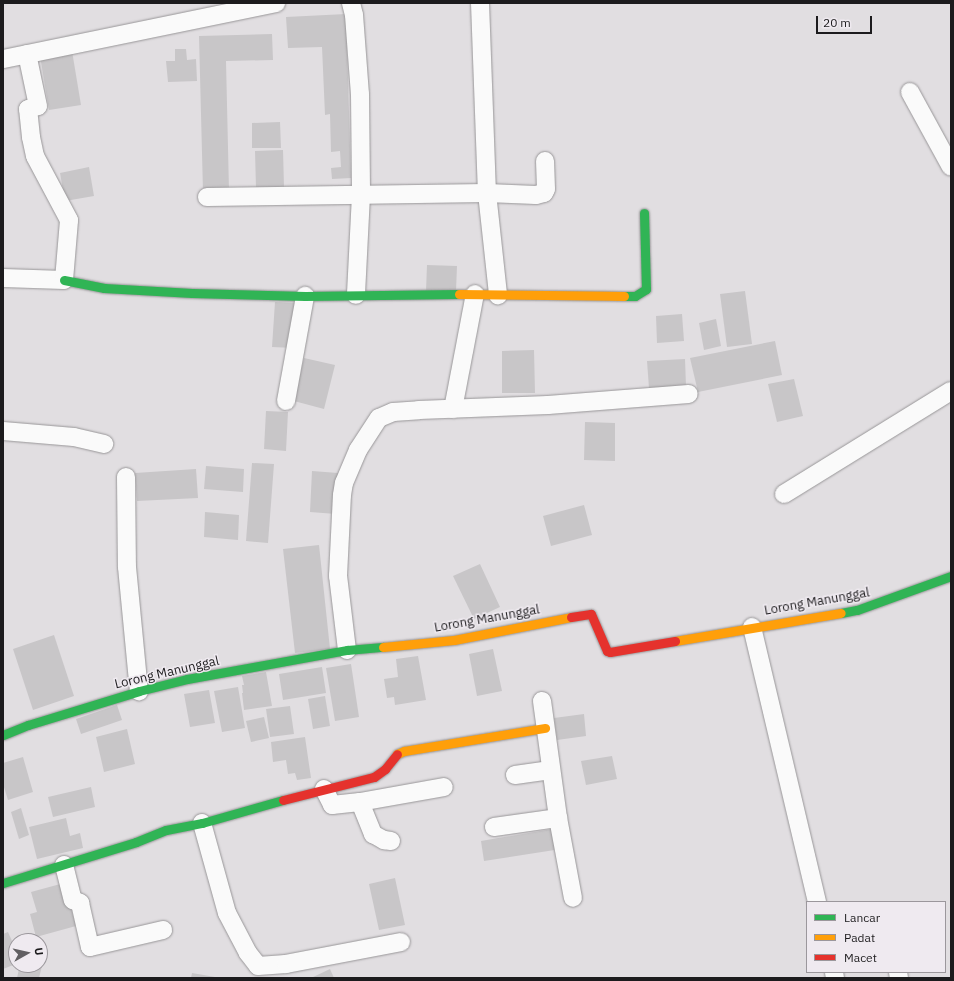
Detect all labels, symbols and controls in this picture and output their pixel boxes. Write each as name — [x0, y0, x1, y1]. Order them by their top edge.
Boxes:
scale bar — [818, 8, 874, 34]
text: 20 m — [823, 15, 851, 30]
street label: Lorong Manunggal — [763, 585, 871, 619]
street label: Lorong Manunggal — [433, 602, 541, 636]
street label: Lorong Manunggal — [113, 653, 221, 693]
legend — [806, 901, 946, 973]
text: Lancar — [844, 910, 880, 925]
text: Padat — [844, 930, 875, 945]
north arrow — [8, 933, 48, 973]
text: U — [31, 947, 46, 956]
text: Macet — [844, 950, 877, 965]

